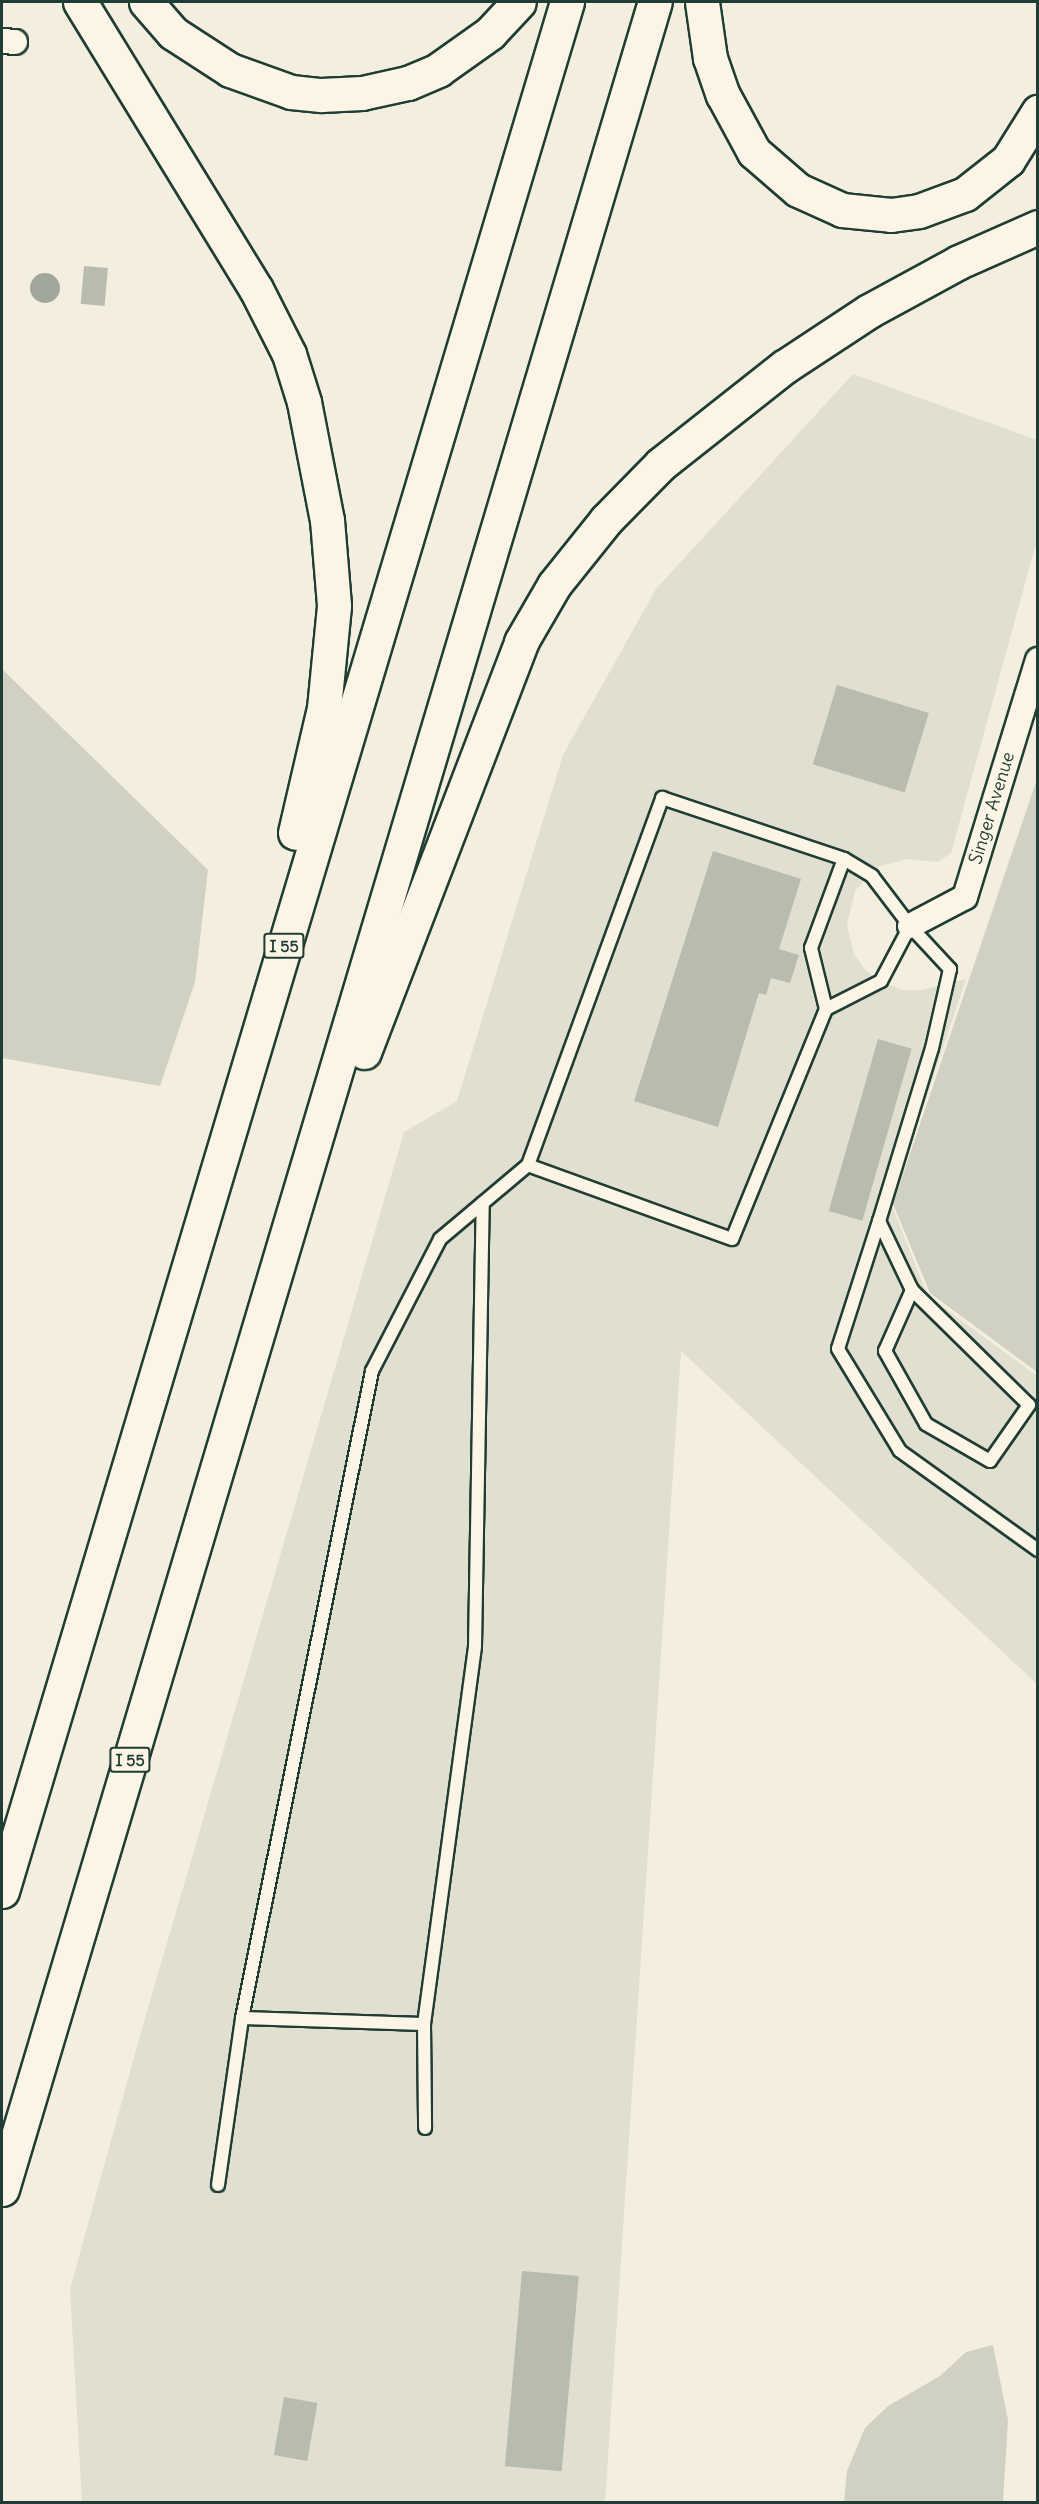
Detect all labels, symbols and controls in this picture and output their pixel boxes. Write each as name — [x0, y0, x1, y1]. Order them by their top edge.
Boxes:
street label: Singer Avenue — [965, 749, 1019, 867]
road number: I 55 — [263, 933, 305, 959]
road number: I 55 — [109, 1747, 151, 1773]

